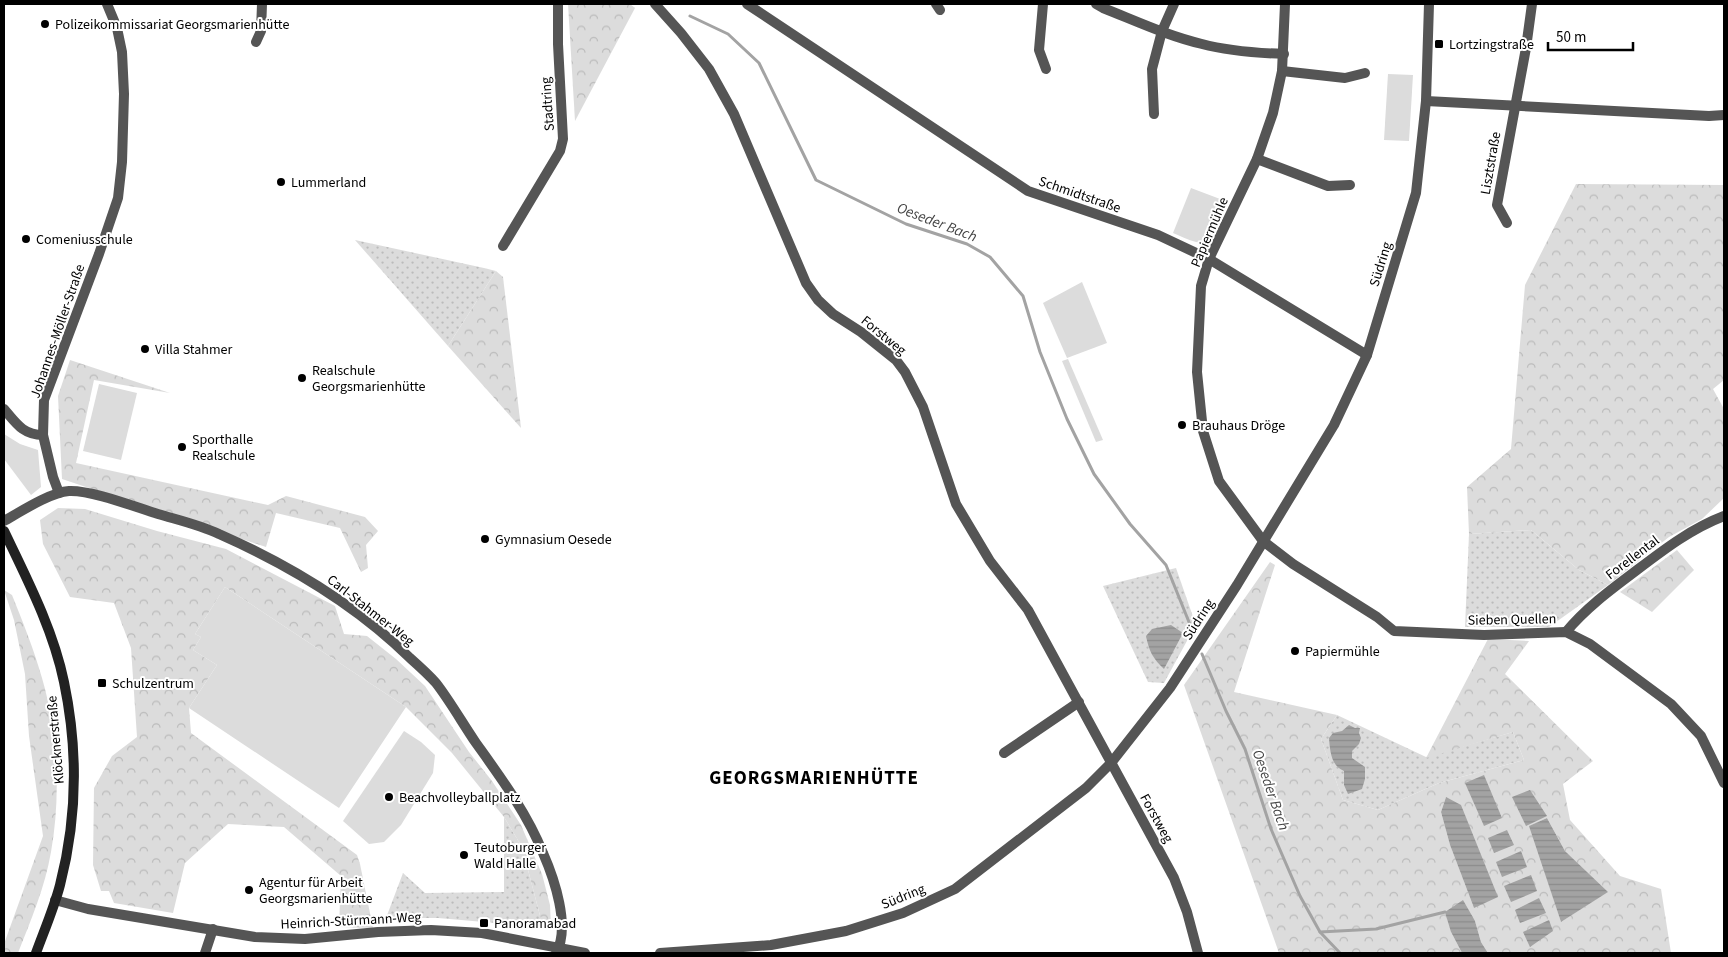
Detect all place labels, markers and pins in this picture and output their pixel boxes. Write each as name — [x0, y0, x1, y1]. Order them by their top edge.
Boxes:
place label: Polizeikommissariat Georgsmarienhütte — [55, 15, 289, 35]
marker: Polizeikommissariat Georgsmarienhütte — [39, 18, 51, 30]
place label: Lortzingstraße — [1449, 35, 1534, 55]
marker: Lortzingstraße — [1433, 38, 1445, 50]
place label: Lummerland — [291, 173, 366, 193]
marker: Lummerland — [275, 176, 287, 188]
place label: Comeniusschule — [36, 230, 133, 250]
marker: Comeniusschule — [20, 233, 32, 245]
place label: Villa Stahmer — [155, 340, 232, 360]
marker: Villa Stahmer — [139, 343, 151, 355]
place label: Realschule Georgsmarienhütte — [312, 361, 426, 397]
marker: Realschule Georgsmarienhütte — [296, 372, 308, 384]
place label: Brauhaus Dröge — [1192, 416, 1285, 436]
marker: Brauhaus Dröge — [1176, 419, 1188, 431]
place label: Sporthalle Realschule — [192, 430, 255, 466]
marker: Sporthalle Realschule — [176, 441, 188, 453]
place label: Gymnasium Oesede — [495, 530, 612, 550]
marker: Gymnasium Oesede — [479, 533, 491, 545]
place label: Papiermühle — [1305, 642, 1380, 662]
marker: Papiermühle — [1289, 645, 1301, 657]
place label: Schulzentrum — [112, 674, 194, 694]
marker: Schulzentrum — [96, 677, 108, 689]
place label: Beachvolleyballplatz — [399, 788, 520, 808]
marker: Beachvolleyballplatz — [383, 791, 395, 803]
place label: Teutoburger Wald Halle — [474, 838, 546, 874]
marker: Teutoburger Wald Halle — [458, 849, 470, 861]
place label: Agentur für Arbeit Georgsmarienhütte — [259, 873, 373, 909]
marker: Agentur für Arbeit Georgsmarienhütte — [243, 884, 255, 896]
place label: Panoramabad — [494, 914, 576, 934]
marker: Panoramabad — [478, 917, 490, 929]

